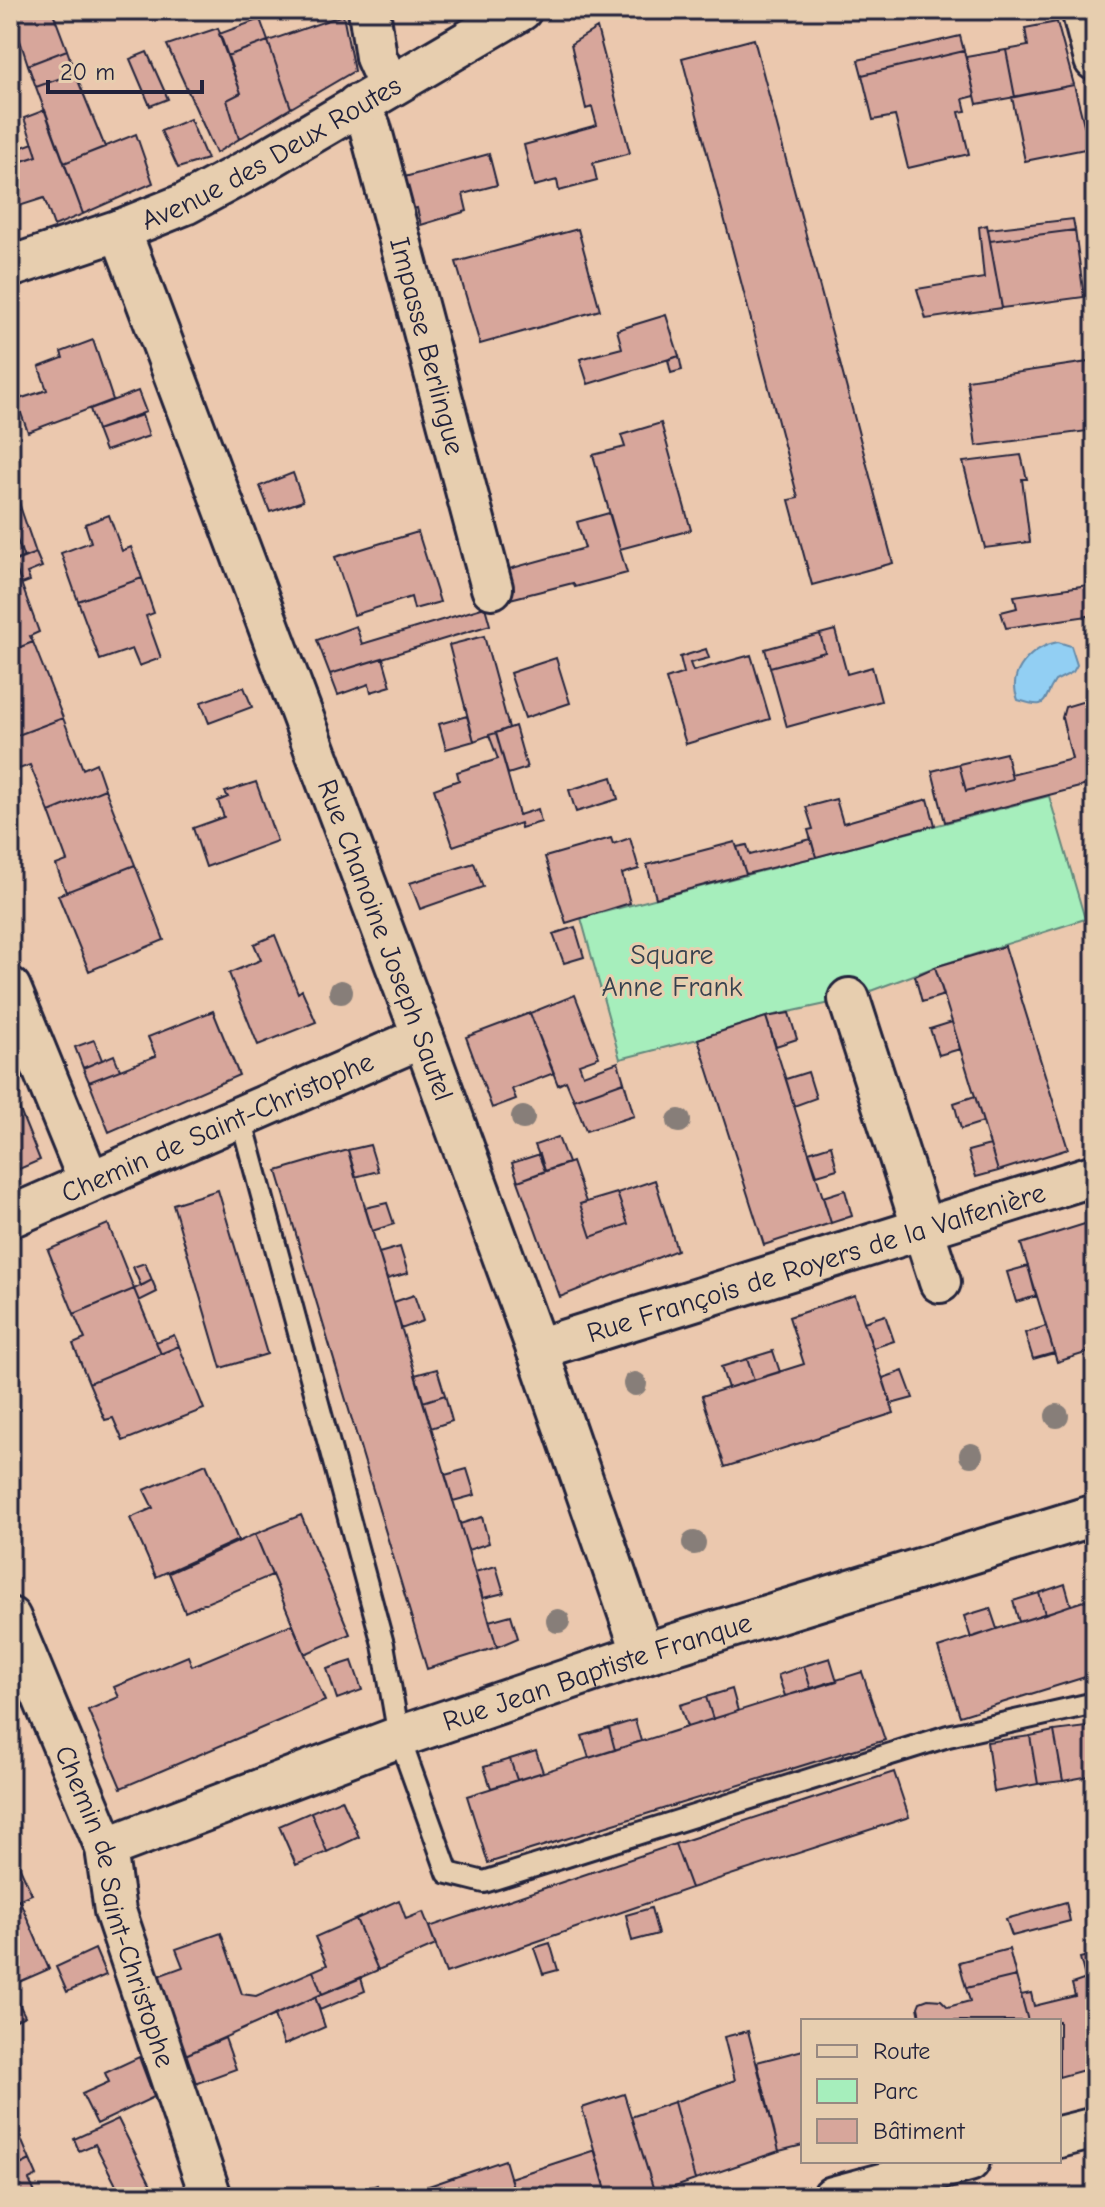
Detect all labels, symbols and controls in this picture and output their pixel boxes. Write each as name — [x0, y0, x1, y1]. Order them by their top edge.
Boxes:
scale bar — [48, 44, 202, 94]
text: 20 m — [60, 58, 115, 86]
street label: Avenue des Deux Routes — [137, 69, 407, 237]
street label: Impasse Berlingue — [383, 234, 471, 458]
street label: Rue Chanoine Joseph Sautel — [311, 775, 460, 1105]
park label: Square Anne Frank — [602, 939, 743, 1003]
street label: Chemin de Saint-Christophe — [57, 1046, 379, 1210]
street label: Rue François de Royers de la Valfenière — [583, 1177, 1049, 1350]
street label: Rue Jean Baptiste Franque — [439, 1607, 756, 1738]
street label: Chemin de Saint-Christophe — [48, 1741, 181, 2072]
legend — [801, 2019, 1061, 2163]
text: Route — [873, 2037, 930, 2065]
text: Parc — [873, 2077, 918, 2105]
text: Bâtiment — [873, 2117, 966, 2145]

